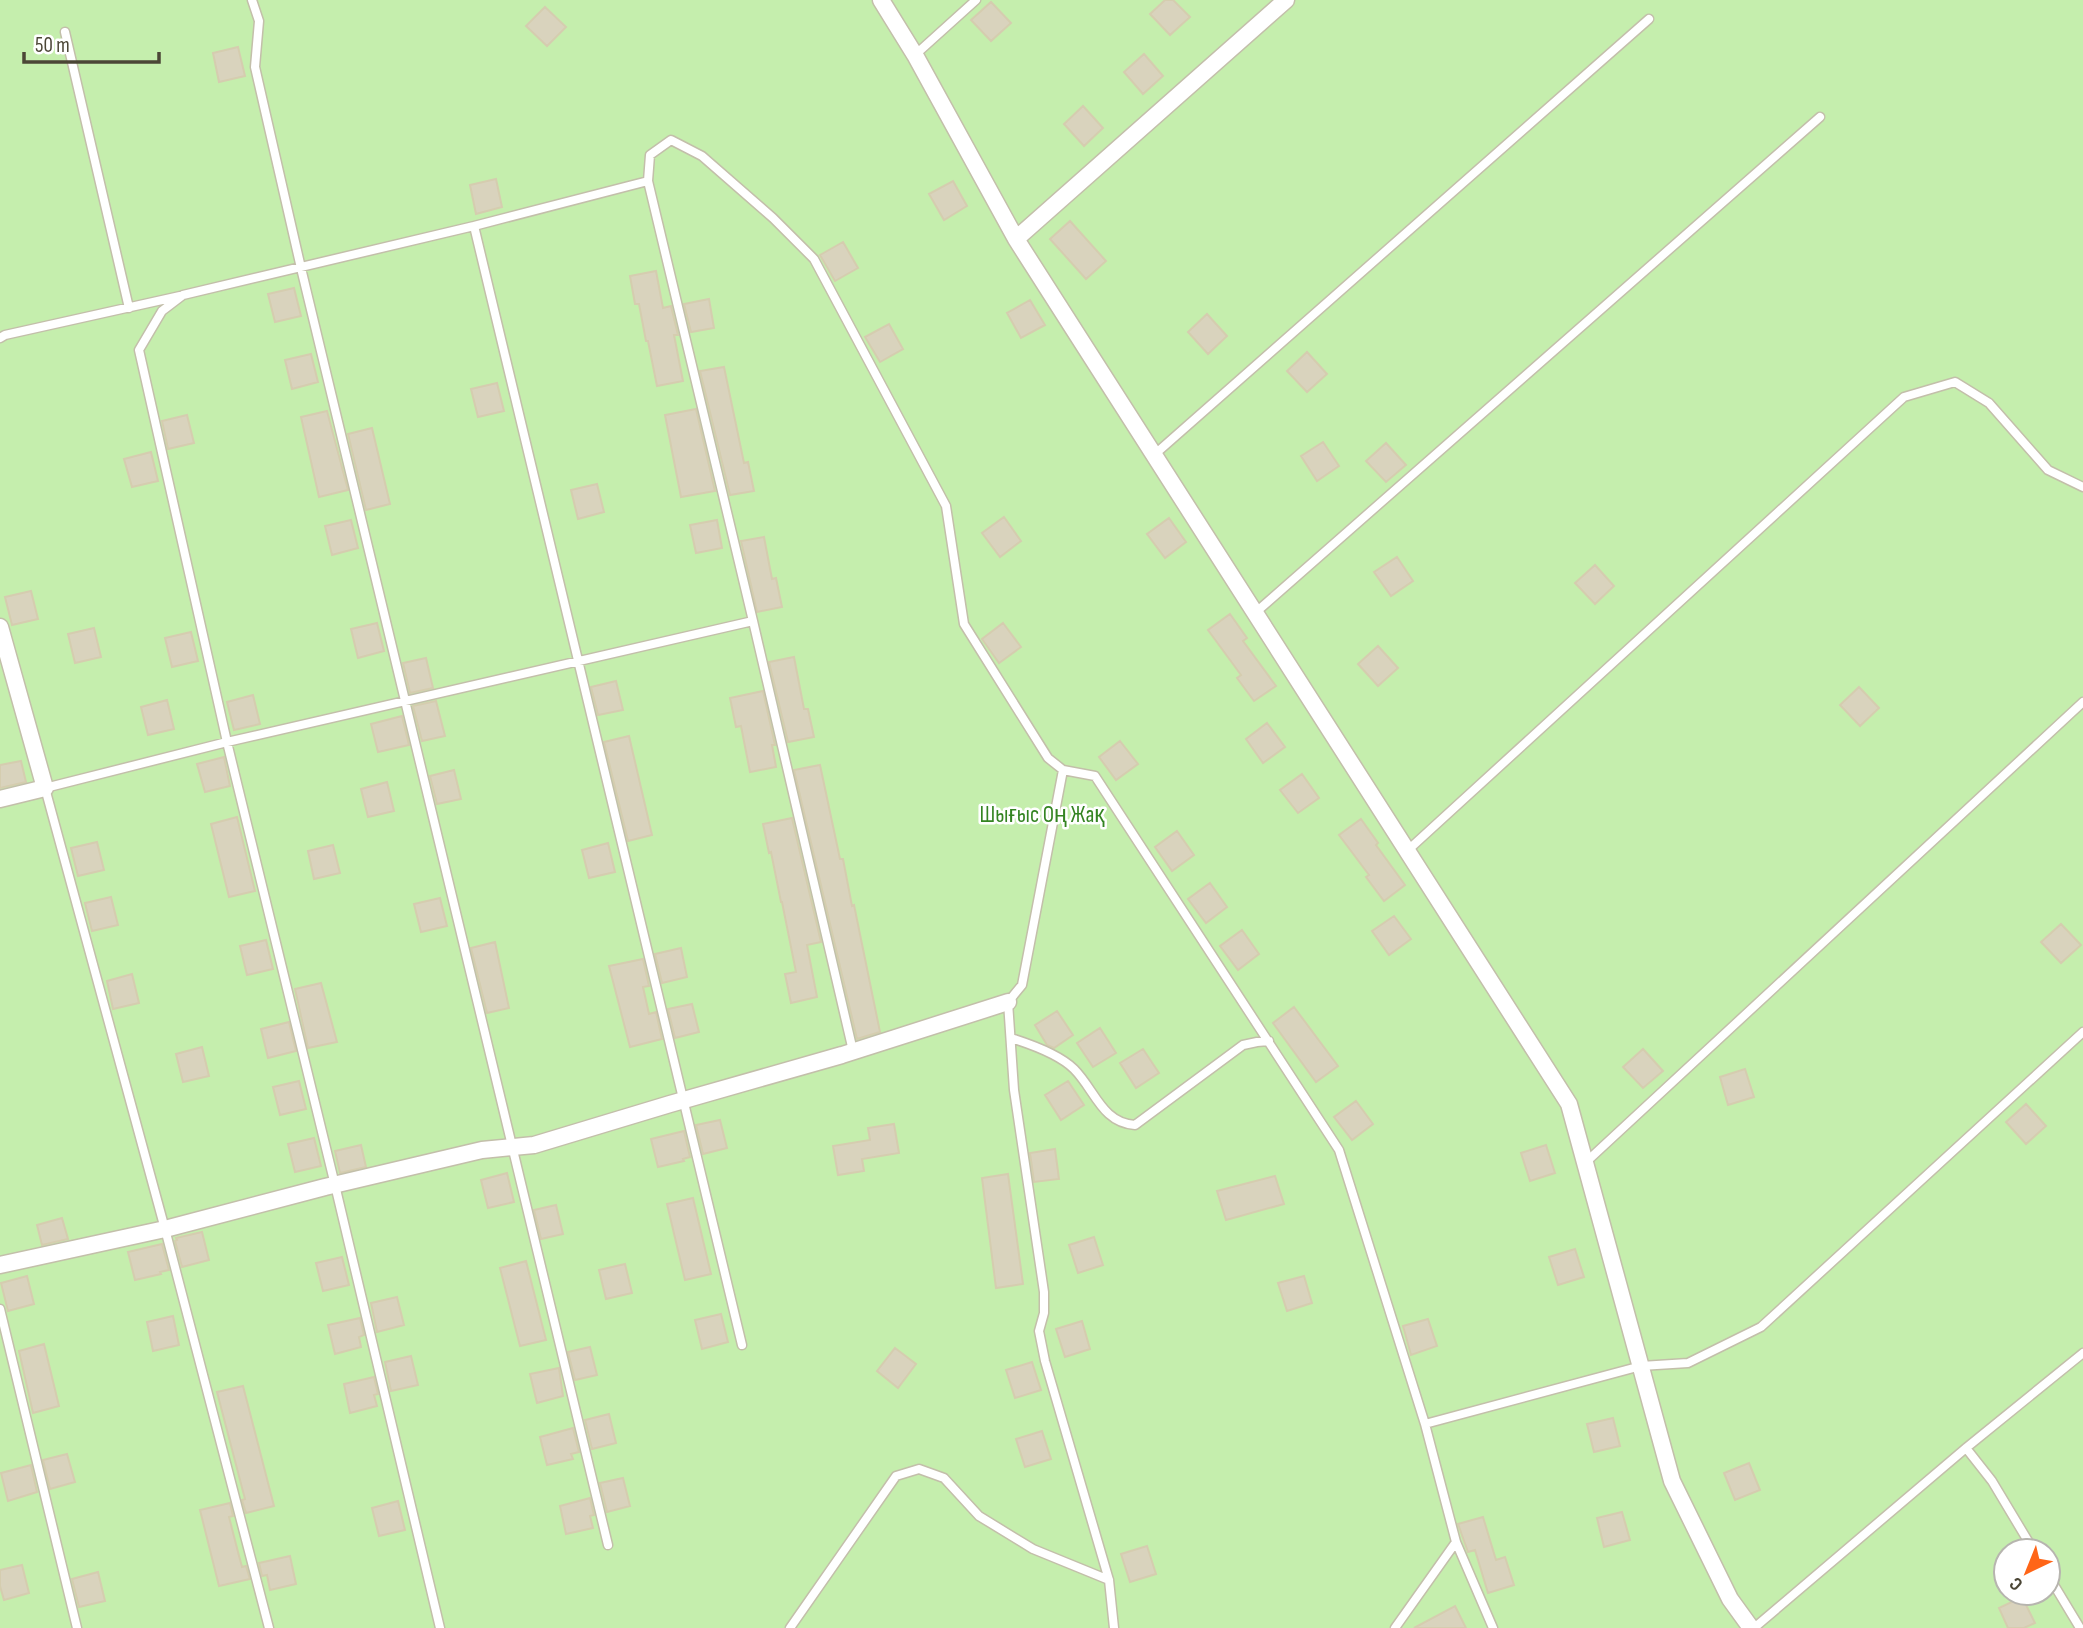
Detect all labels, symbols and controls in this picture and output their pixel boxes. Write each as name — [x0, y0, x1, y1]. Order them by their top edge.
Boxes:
scale bar — [24, 21, 159, 65]
text: 50 m — [35, 33, 70, 58]
park label: Шығыс Оң Жақ — [980, 801, 1105, 829]
north arrow — [1992, 1537, 2062, 1607]
text: С — [2005, 1571, 2028, 1595]

